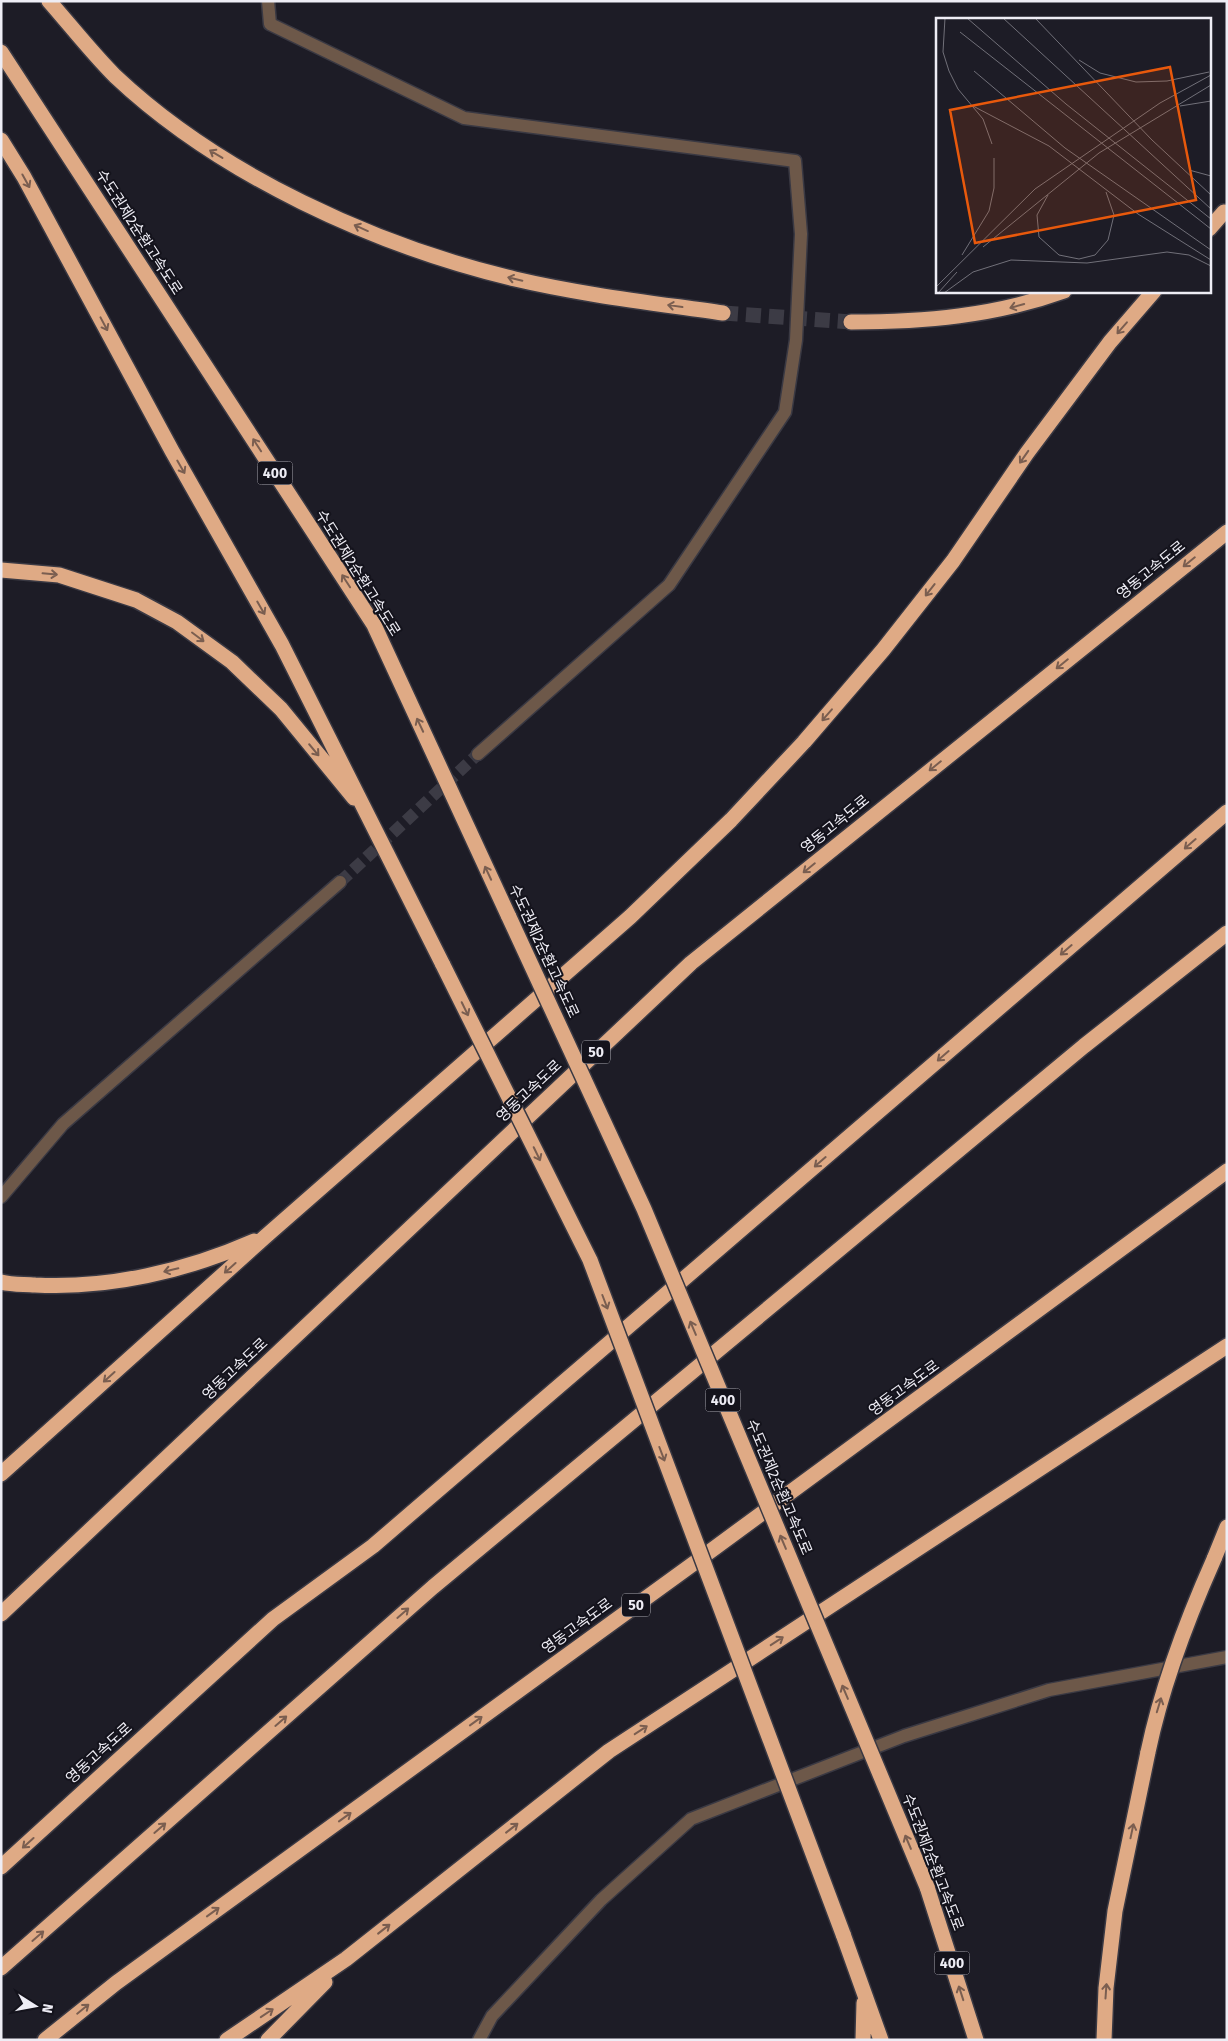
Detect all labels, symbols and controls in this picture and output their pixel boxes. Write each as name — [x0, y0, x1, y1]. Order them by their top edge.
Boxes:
inset map — [936, 18, 1210, 292]
one-way arrow — [210, 149, 224, 159]
street label: 수도권제2순환고속도로 — [92, 166, 186, 298]
one-way arrow — [22, 174, 32, 188]
one-way arrow — [354, 222, 369, 232]
one-way arrow — [507, 274, 523, 283]
one-way arrow — [667, 300, 683, 310]
one-way arrow — [1009, 301, 1025, 311]
one-way arrow — [99, 317, 109, 332]
one-way arrow — [1116, 321, 1128, 334]
one-way arrow — [252, 439, 262, 453]
one-way arrow — [1019, 450, 1029, 464]
one-way arrow — [177, 459, 187, 474]
road number: 400 — [258, 462, 292, 484]
street label: 수도권제2순환고속도로 — [312, 507, 404, 639]
street label: 영동고속도로 — [1113, 537, 1189, 603]
one-way arrow — [1183, 557, 1196, 568]
one-way arrow — [42, 569, 58, 579]
one-way arrow — [340, 575, 350, 589]
one-way arrow — [925, 583, 936, 596]
one-way arrow — [257, 601, 267, 615]
one-way arrow — [191, 632, 205, 642]
one-way arrow — [1056, 659, 1069, 670]
one-way arrow — [821, 708, 832, 721]
one-way arrow — [415, 718, 424, 733]
one-way arrow — [308, 743, 320, 756]
one-way arrow — [929, 761, 942, 772]
street label: 영동고속도로 — [797, 791, 873, 857]
one-way arrow — [1183, 838, 1196, 850]
one-way arrow — [803, 862, 816, 873]
one-way arrow — [483, 866, 493, 881]
street label: 수도권제2순환고속도로 — [505, 881, 583, 1021]
one-way arrow — [1060, 944, 1073, 956]
one-way arrow — [461, 1001, 470, 1016]
road number: 50 — [582, 1040, 610, 1064]
one-way arrow — [937, 1050, 950, 1062]
street label: 영동고속도로 — [493, 1056, 565, 1126]
one-way arrow — [533, 1146, 542, 1161]
one-way arrow — [814, 1156, 827, 1167]
one-way arrow — [224, 1263, 237, 1274]
one-way arrow — [164, 1266, 180, 1275]
one-way arrow — [601, 1293, 610, 1309]
one-way arrow — [688, 1321, 698, 1336]
street label: 영동고속도로 — [199, 1334, 271, 1404]
street label: 영동고속도로 — [865, 1356, 943, 1420]
one-way arrow — [103, 1371, 116, 1383]
road number: 400 — [706, 1388, 740, 1412]
street label: 수도권제2순환고속도로 — [742, 1417, 816, 1557]
one-way arrow — [658, 1446, 668, 1461]
one-way arrow — [777, 1535, 787, 1550]
street label: 영동고속도로 — [538, 1594, 616, 1658]
road number: 50 — [622, 1594, 650, 1616]
one-way arrow — [396, 1608, 409, 1619]
one-way arrow — [769, 1635, 783, 1645]
one-way arrow — [840, 1685, 850, 1700]
one-way arrow — [1154, 1697, 1164, 1713]
one-way arrow — [275, 1715, 288, 1726]
one-way arrow — [469, 1716, 483, 1726]
street label: 영동고속도로 — [62, 1719, 136, 1787]
one-way arrow — [634, 1725, 648, 1735]
street label: 수도권제2순환고속도로 — [899, 1791, 967, 1933]
one-way arrow — [338, 1812, 352, 1822]
one-way arrow — [153, 1822, 166, 1834]
one-way arrow — [505, 1823, 518, 1834]
one-way arrow — [1127, 1823, 1137, 1839]
one-way arrow — [903, 1835, 912, 1850]
one-way arrow — [21, 1837, 34, 1848]
one-way arrow — [206, 1907, 220, 1917]
one-way arrow — [378, 1924, 391, 1935]
one-way arrow — [31, 1930, 44, 1942]
road number: 400 — [934, 1952, 970, 1975]
north arrow — [10, 1981, 60, 2031]
one-way arrow — [1102, 1983, 1111, 1999]
one-way arrow — [956, 1986, 966, 2002]
text: N — [38, 2002, 57, 2015]
one-way arrow — [76, 2004, 89, 2015]
one-way arrow — [260, 2007, 274, 2018]

